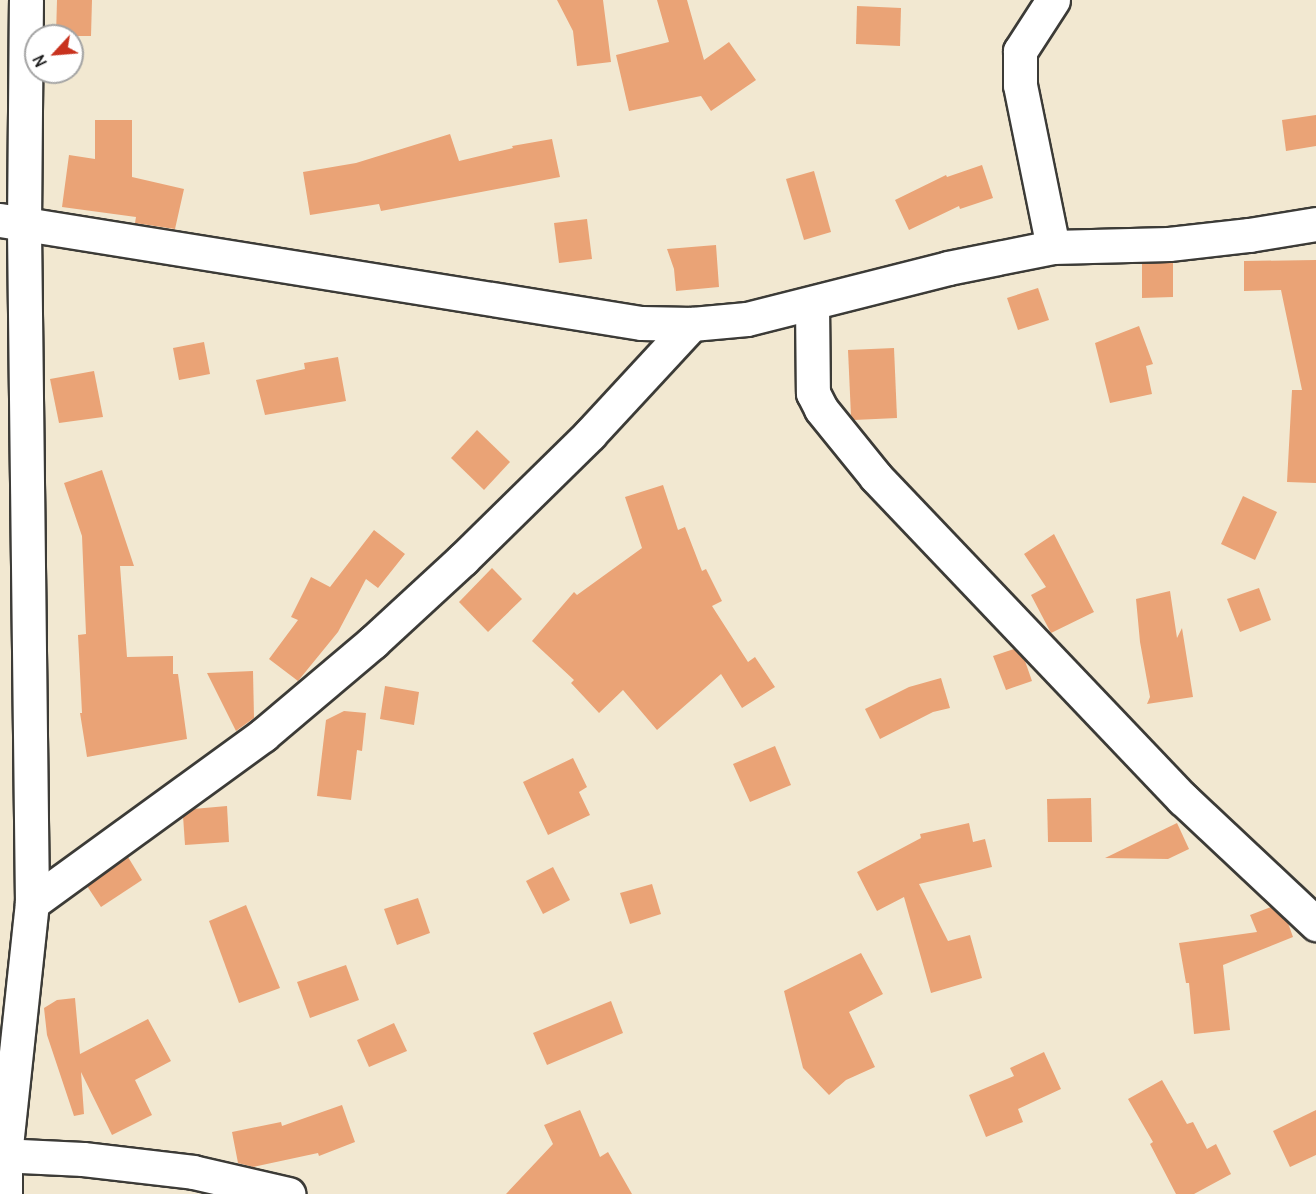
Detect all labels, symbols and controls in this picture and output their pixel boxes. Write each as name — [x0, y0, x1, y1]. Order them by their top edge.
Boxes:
north arrow — [24, 24, 84, 84]
text: N — [28, 52, 51, 70]

